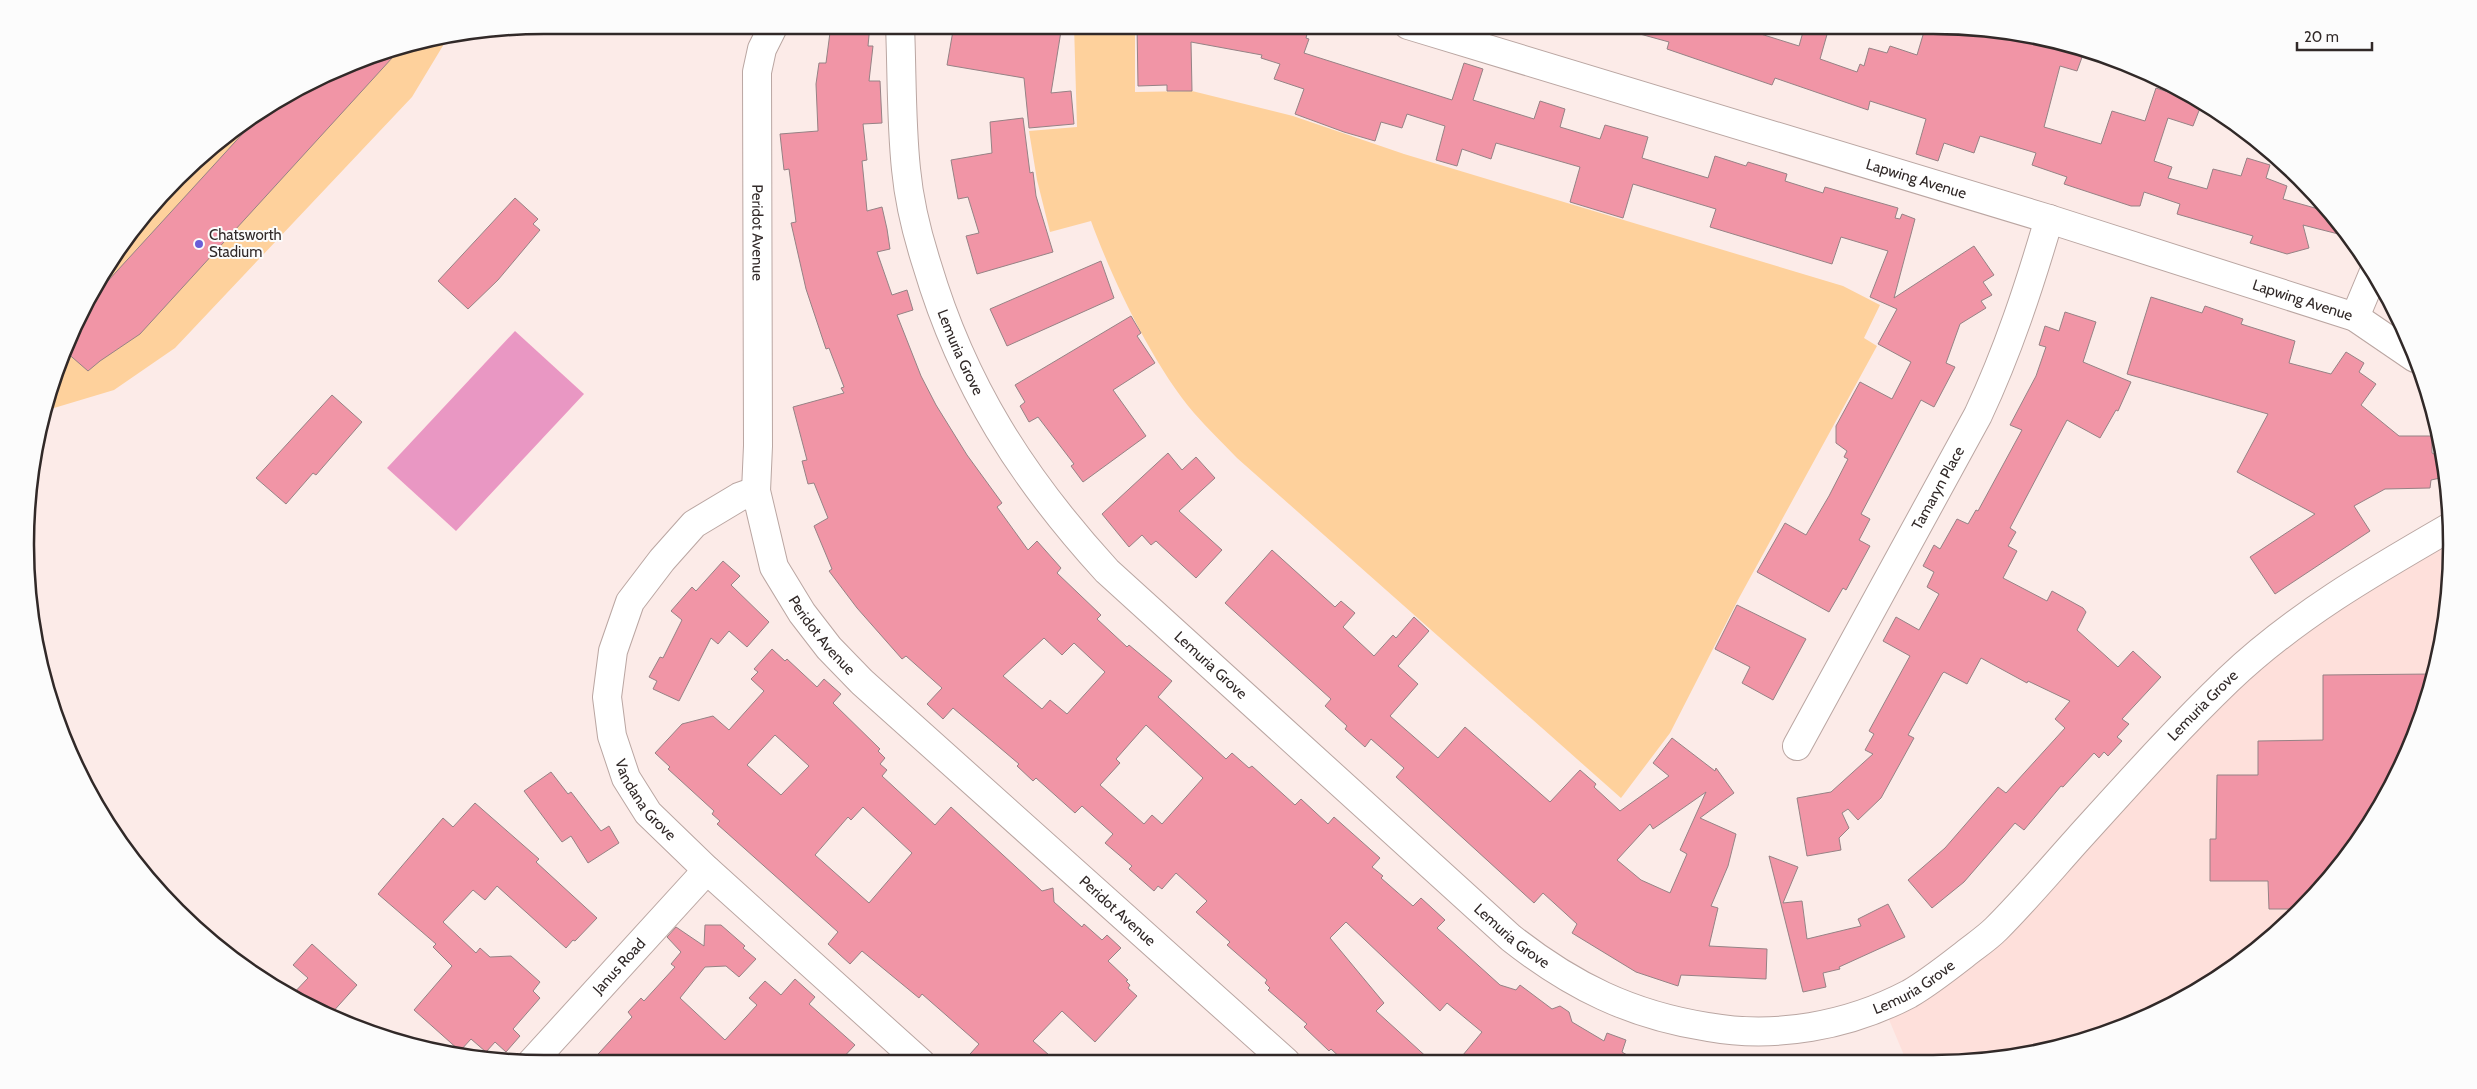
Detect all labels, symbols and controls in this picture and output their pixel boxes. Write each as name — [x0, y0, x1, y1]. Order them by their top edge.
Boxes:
scale bar — [2297, 20, 2372, 52]
text: 20 m — [2304, 28, 2339, 46]
street label: Lapwing Avenue — [1864, 155, 1969, 203]
street label: Peridot Avenue — [748, 184, 767, 281]
place label: Chatsworth Stadium — [209, 226, 282, 261]
marker: Chatsworth Stadium — [193, 238, 205, 250]
street label: Lapwing Avenue — [2250, 276, 2355, 325]
street label: Lemuria Grove — [933, 307, 987, 399]
street label: Tamaryn Place — [1908, 443, 1968, 533]
street label: Peridot Avenue — [785, 592, 859, 679]
street label: Lemuria Grove — [1171, 628, 1251, 703]
street label: Lemuria Grove — [2164, 666, 2242, 744]
street label: Vandana Grove — [611, 757, 680, 844]
street label: Peridot Avenue — [1076, 872, 1160, 950]
street label: Lemuria Grove — [1470, 900, 1553, 972]
street label: Janus Road — [589, 935, 649, 999]
street label: Lemuria Grove — [1870, 956, 1959, 1018]

